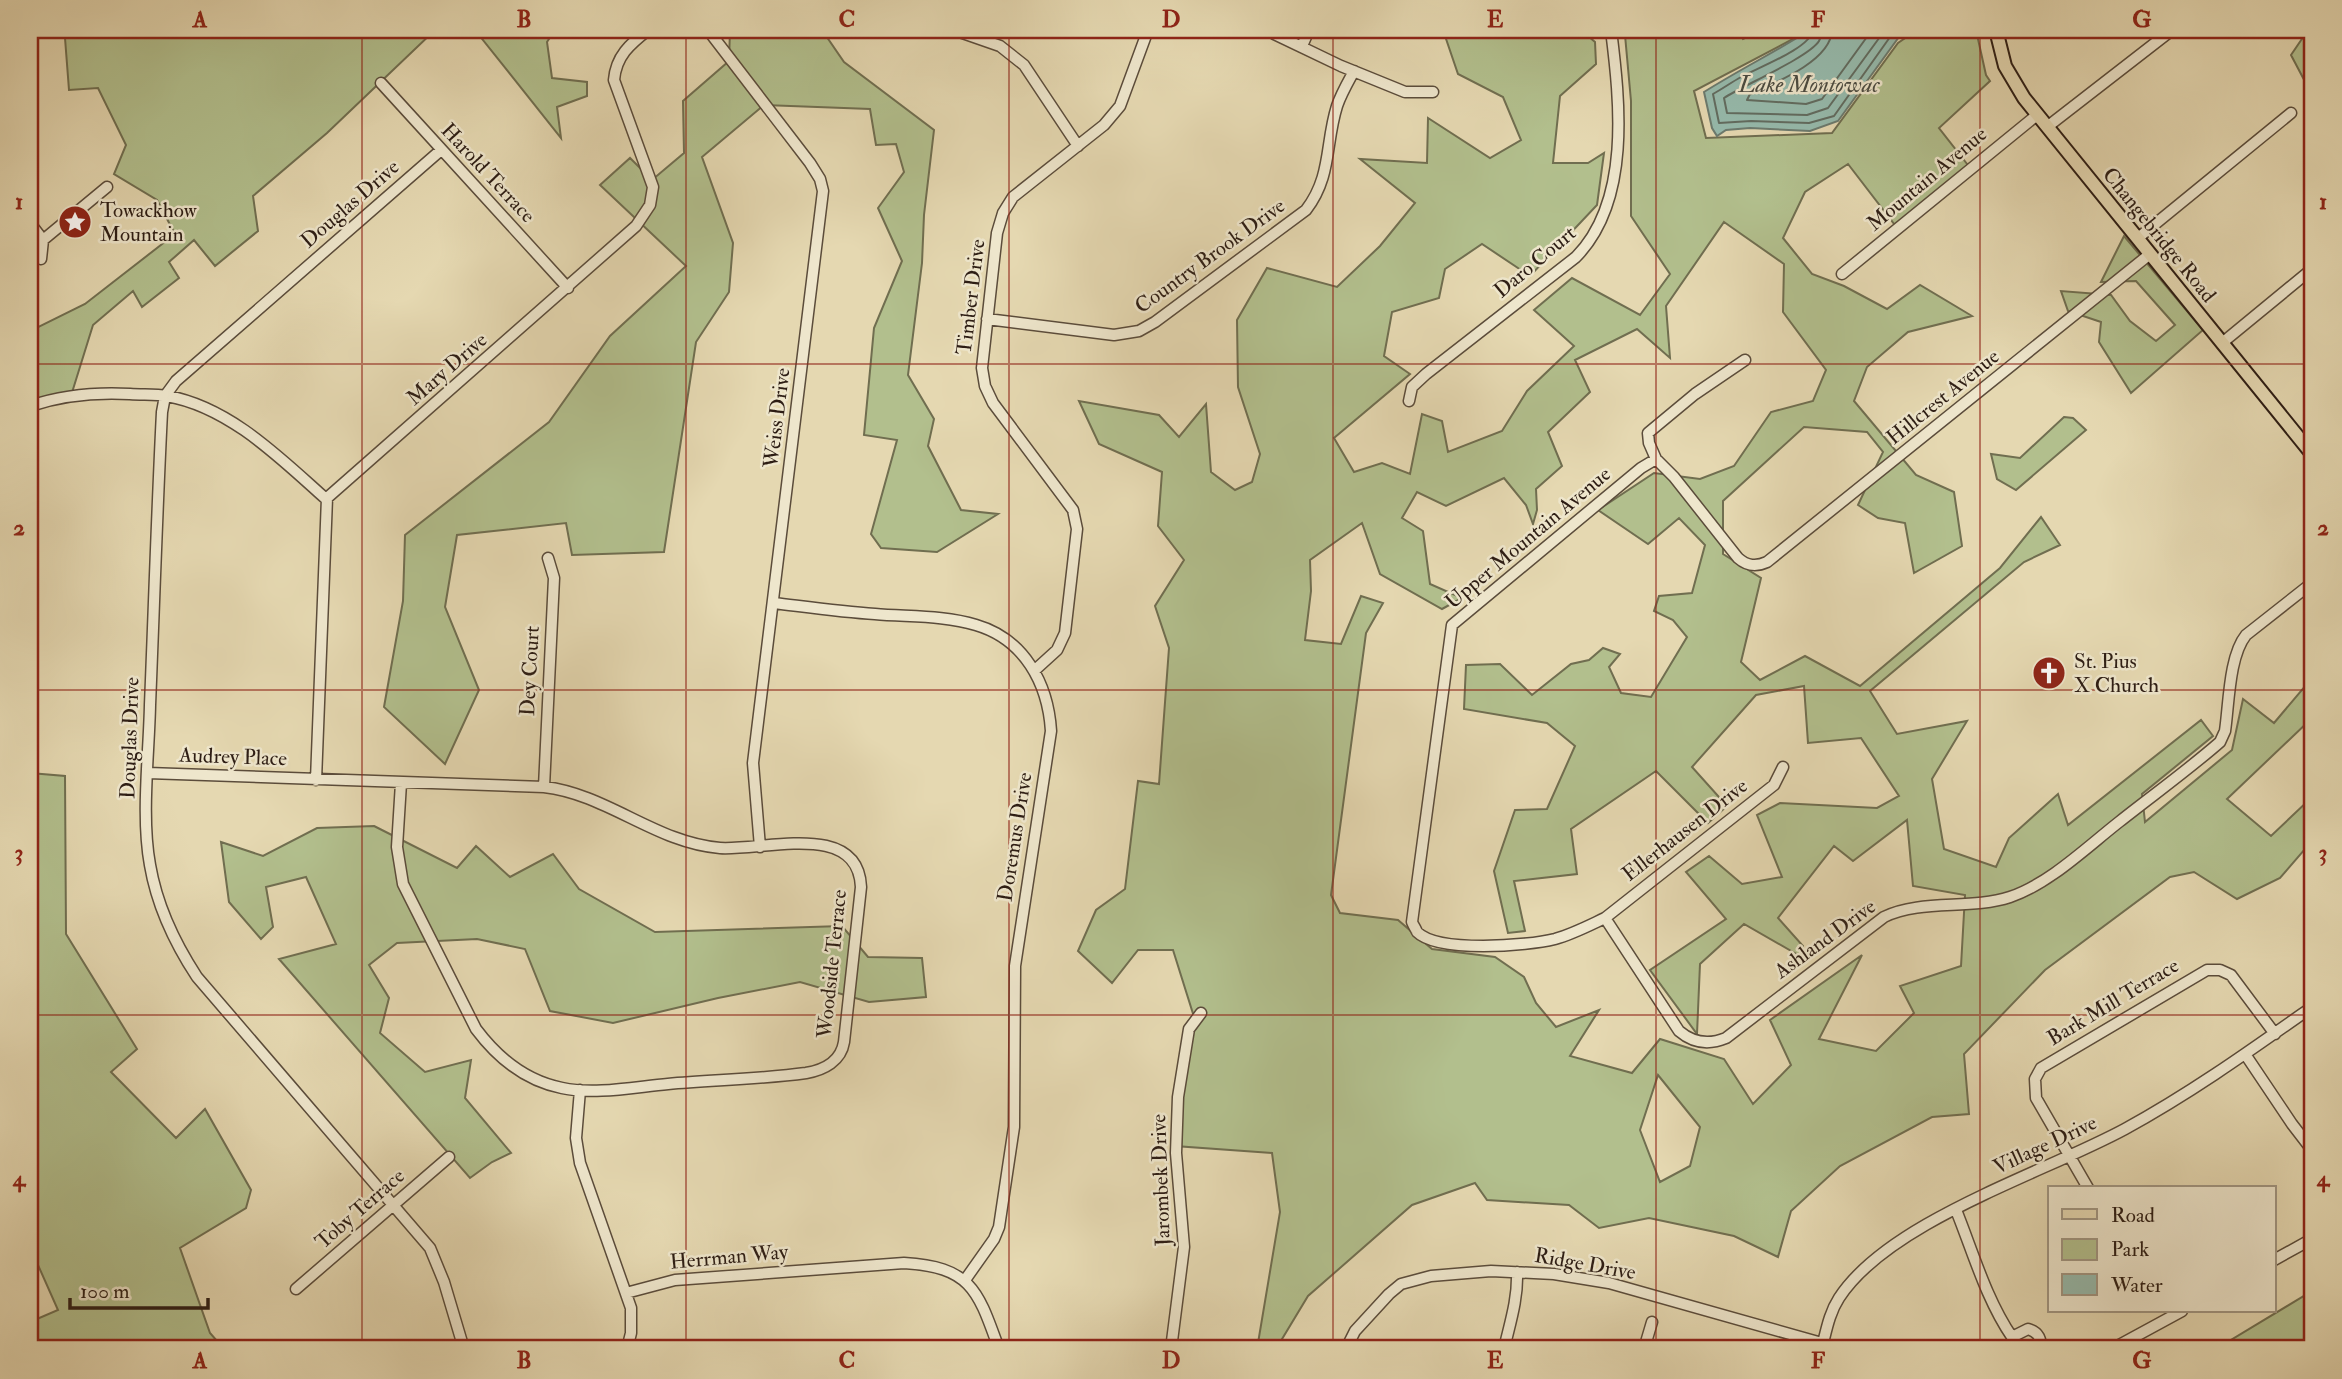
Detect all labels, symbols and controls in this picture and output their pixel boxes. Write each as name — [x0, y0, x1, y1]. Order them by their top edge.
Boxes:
text: A — [192, 5, 208, 34]
text: B — [516, 5, 532, 34]
text: C — [839, 5, 855, 34]
text: D — [1162, 5, 1180, 34]
text: E — [1487, 5, 1504, 34]
text: F — [1811, 5, 1826, 34]
text: G — [2132, 5, 2152, 34]
water label: Lake Montowac — [1737, 70, 1881, 99]
street label: Harold Terrace — [435, 117, 541, 229]
street label: Mountain Avenue — [1861, 121, 1993, 237]
street label: Douglas Drive — [295, 154, 405, 254]
street label: Changebridge Road — [2096, 162, 2222, 309]
text: 1 — [15, 187, 23, 216]
text: 1 — [2319, 187, 2327, 216]
street label: Country Brook Drive — [1129, 192, 1291, 320]
place label: Towackhow Mountain — [100, 197, 198, 248]
place icon: Towackhow Mountain — [56, 203, 94, 241]
street label: Daro Court — [1488, 220, 1582, 304]
street label: Timber Drive — [951, 237, 992, 356]
street label: Mary Drive — [401, 326, 493, 411]
street label: Hillcrest Avenue — [1881, 343, 2005, 451]
street label: Weiss Drive — [757, 366, 797, 471]
street label: Upper Mountain Avenue — [1440, 461, 1617, 615]
text: 2 — [13, 513, 25, 542]
text: 2 — [2317, 513, 2329, 542]
street label: Dey Court — [514, 625, 546, 717]
place label: St. Pius X Church — [2074, 648, 2159, 699]
church icon: St. Pius X Church — [2030, 654, 2068, 692]
street label: Douglas Drive — [114, 676, 146, 800]
street label: Audrey Place — [177, 742, 288, 772]
street label: Doremus Drive — [991, 770, 1039, 904]
street label: Ellerhausen Drive — [1617, 772, 1753, 887]
text: 3 — [15, 838, 23, 867]
text: 3 — [2319, 838, 2327, 867]
street label: Woodside Terrace — [811, 888, 853, 1041]
street label: Ashland Drive — [1768, 893, 1881, 986]
street label: Bark Mill Terrace — [2042, 952, 2184, 1052]
street label: Village Drive — [1989, 1109, 2101, 1181]
street label: Jarombek Drive — [1145, 1113, 1177, 1248]
street label: Toby Terrace — [310, 1163, 411, 1255]
text: 4 — [12, 1164, 27, 1193]
text: 4 — [2316, 1164, 2331, 1193]
legend — [2048, 1186, 2276, 1312]
text: Road — [2111, 1202, 2156, 1229]
text: Park — [2111, 1236, 2149, 1263]
street label: Herrman Way — [669, 1238, 790, 1276]
street label: Ridge Drive — [1532, 1242, 1638, 1286]
scale bar — [70, 1267, 208, 1311]
text: Water — [2110, 1272, 2163, 1299]
text: 100 m — [80, 1278, 130, 1305]
text: A — [192, 1346, 208, 1375]
text: B — [516, 1346, 532, 1375]
text: C — [839, 1346, 855, 1375]
text: D — [1162, 1346, 1180, 1375]
text: E — [1487, 1346, 1504, 1375]
text: F — [1811, 1346, 1826, 1375]
text: G — [2132, 1346, 2152, 1375]

